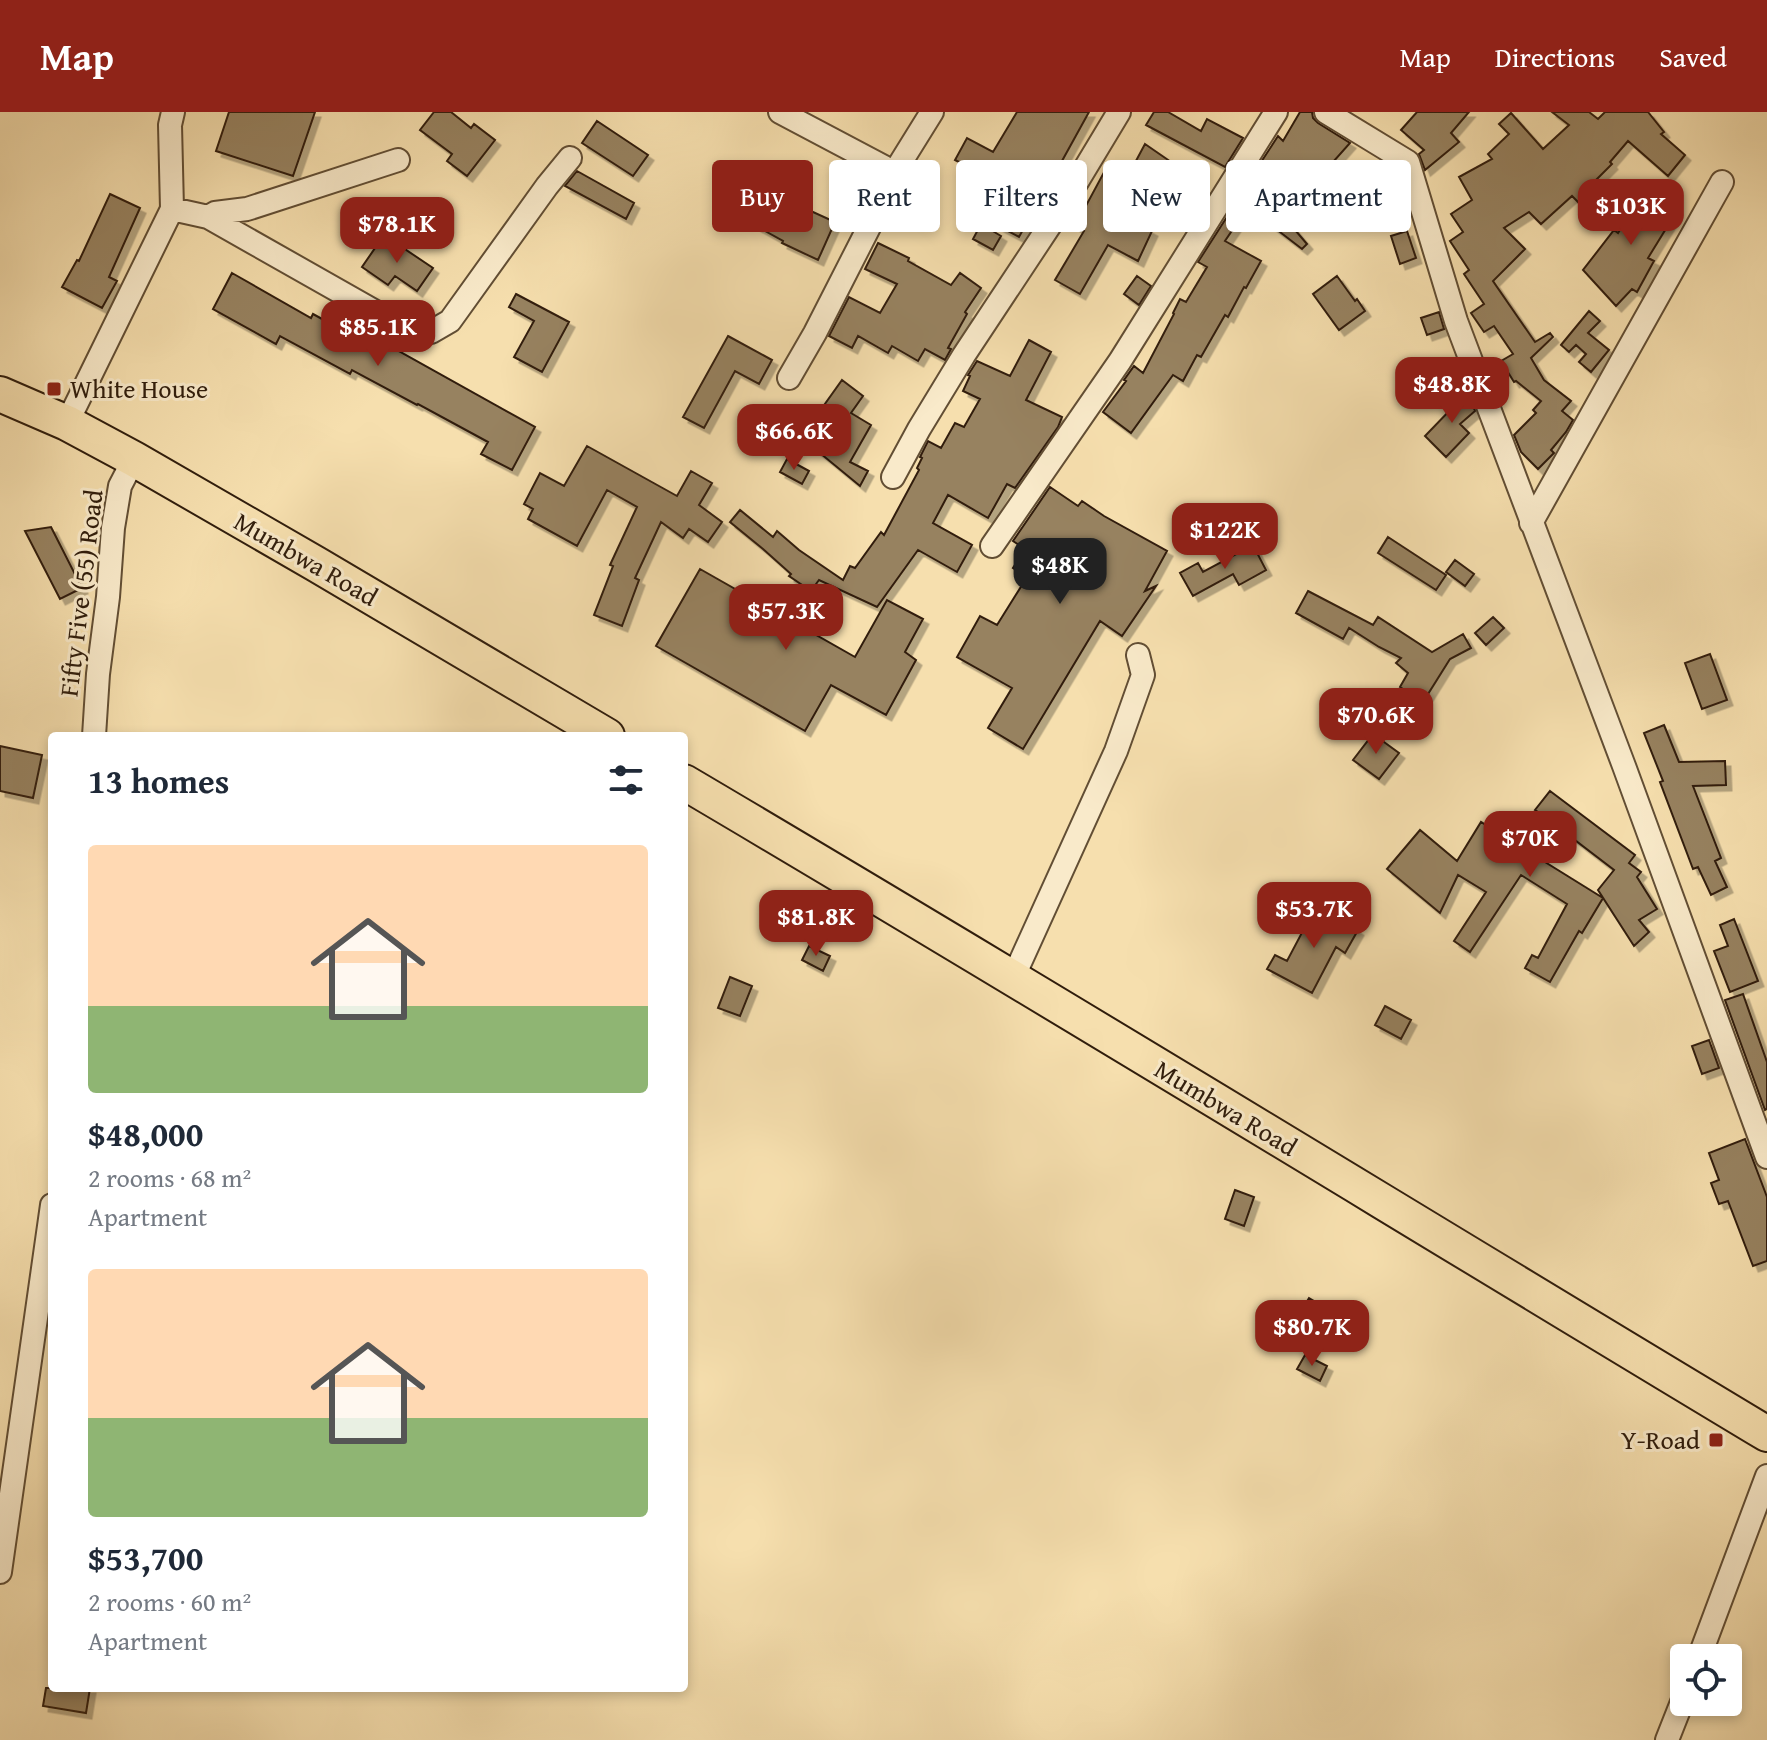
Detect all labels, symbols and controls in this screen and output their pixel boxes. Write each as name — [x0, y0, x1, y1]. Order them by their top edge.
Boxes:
text: Map — [40, 28, 114, 84]
text: Map — [1399, 36, 1451, 77]
text: Directions — [1495, 36, 1615, 77]
text: Saved — [1659, 36, 1727, 77]
chip: Buy — [712, 160, 813, 232]
chip: Rent — [829, 160, 940, 232]
chip: Filters — [956, 160, 1087, 232]
chip: New — [1103, 160, 1210, 232]
chip: Apartment — [1226, 160, 1411, 232]
pin: $103K — [1575, 179, 1687, 247]
text: $103K — [1596, 185, 1666, 224]
pin: $78.1K — [332, 197, 462, 265]
text: $78.1K — [358, 203, 436, 242]
pin: $85.1K — [313, 300, 443, 368]
text: $85.1K — [339, 306, 417, 345]
pin: $48.8K — [1387, 357, 1517, 425]
text: $48.8K — [1413, 363, 1491, 402]
place label: White House — [70, 369, 208, 408]
marker: White House — [45, 380, 63, 398]
pin: $66.6K — [729, 404, 859, 472]
text: $66.6K — [755, 410, 833, 449]
street label: Fifty Five (55) Road — [48, 487, 113, 699]
street label: Mumbwa Road — [227, 502, 386, 616]
pin: $122K — [1169, 503, 1281, 571]
text: $122K — [1190, 509, 1260, 548]
pin: $48K — [1013, 538, 1107, 606]
text: $48K — [1032, 544, 1088, 583]
pin: $57.3K — [721, 584, 851, 652]
text: $57.3K — [747, 590, 825, 629]
pin: $70.6K — [1311, 688, 1441, 756]
text: $70.6K — [1337, 694, 1415, 733]
text: 13 homes — [88, 756, 229, 805]
icon: filters — [604, 758, 648, 802]
pin: $70K — [1483, 811, 1577, 879]
text: $70K — [1502, 817, 1558, 856]
pin: $53.7K — [1249, 882, 1379, 950]
text: $53.7K — [1275, 888, 1353, 927]
pin: $81.8K — [751, 890, 881, 958]
text: $81.8K — [777, 896, 855, 935]
icon: home — [296, 897, 440, 1041]
street label: Mumbwa Road — [1147, 1050, 1305, 1166]
text: $48,000 — [88, 1109, 203, 1158]
text: 2 rooms · 68 m² — [88, 1158, 251, 1197]
text: Apartment — [88, 1197, 207, 1236]
pin: $80.7K — [1247, 1300, 1377, 1368]
text: $80.7K — [1273, 1306, 1351, 1345]
icon: home — [296, 1321, 440, 1465]
place label: Y-Road — [1621, 1420, 1700, 1459]
marker: Y-Road — [1707, 1431, 1725, 1449]
text: $53,700 — [88, 1533, 203, 1582]
text: 2 rooms · 60 m² — [88, 1582, 251, 1621]
text: Apartment — [88, 1621, 207, 1660]
map controls — [1670, 1644, 1742, 1716]
button: locate — [1670, 1644, 1742, 1716]

